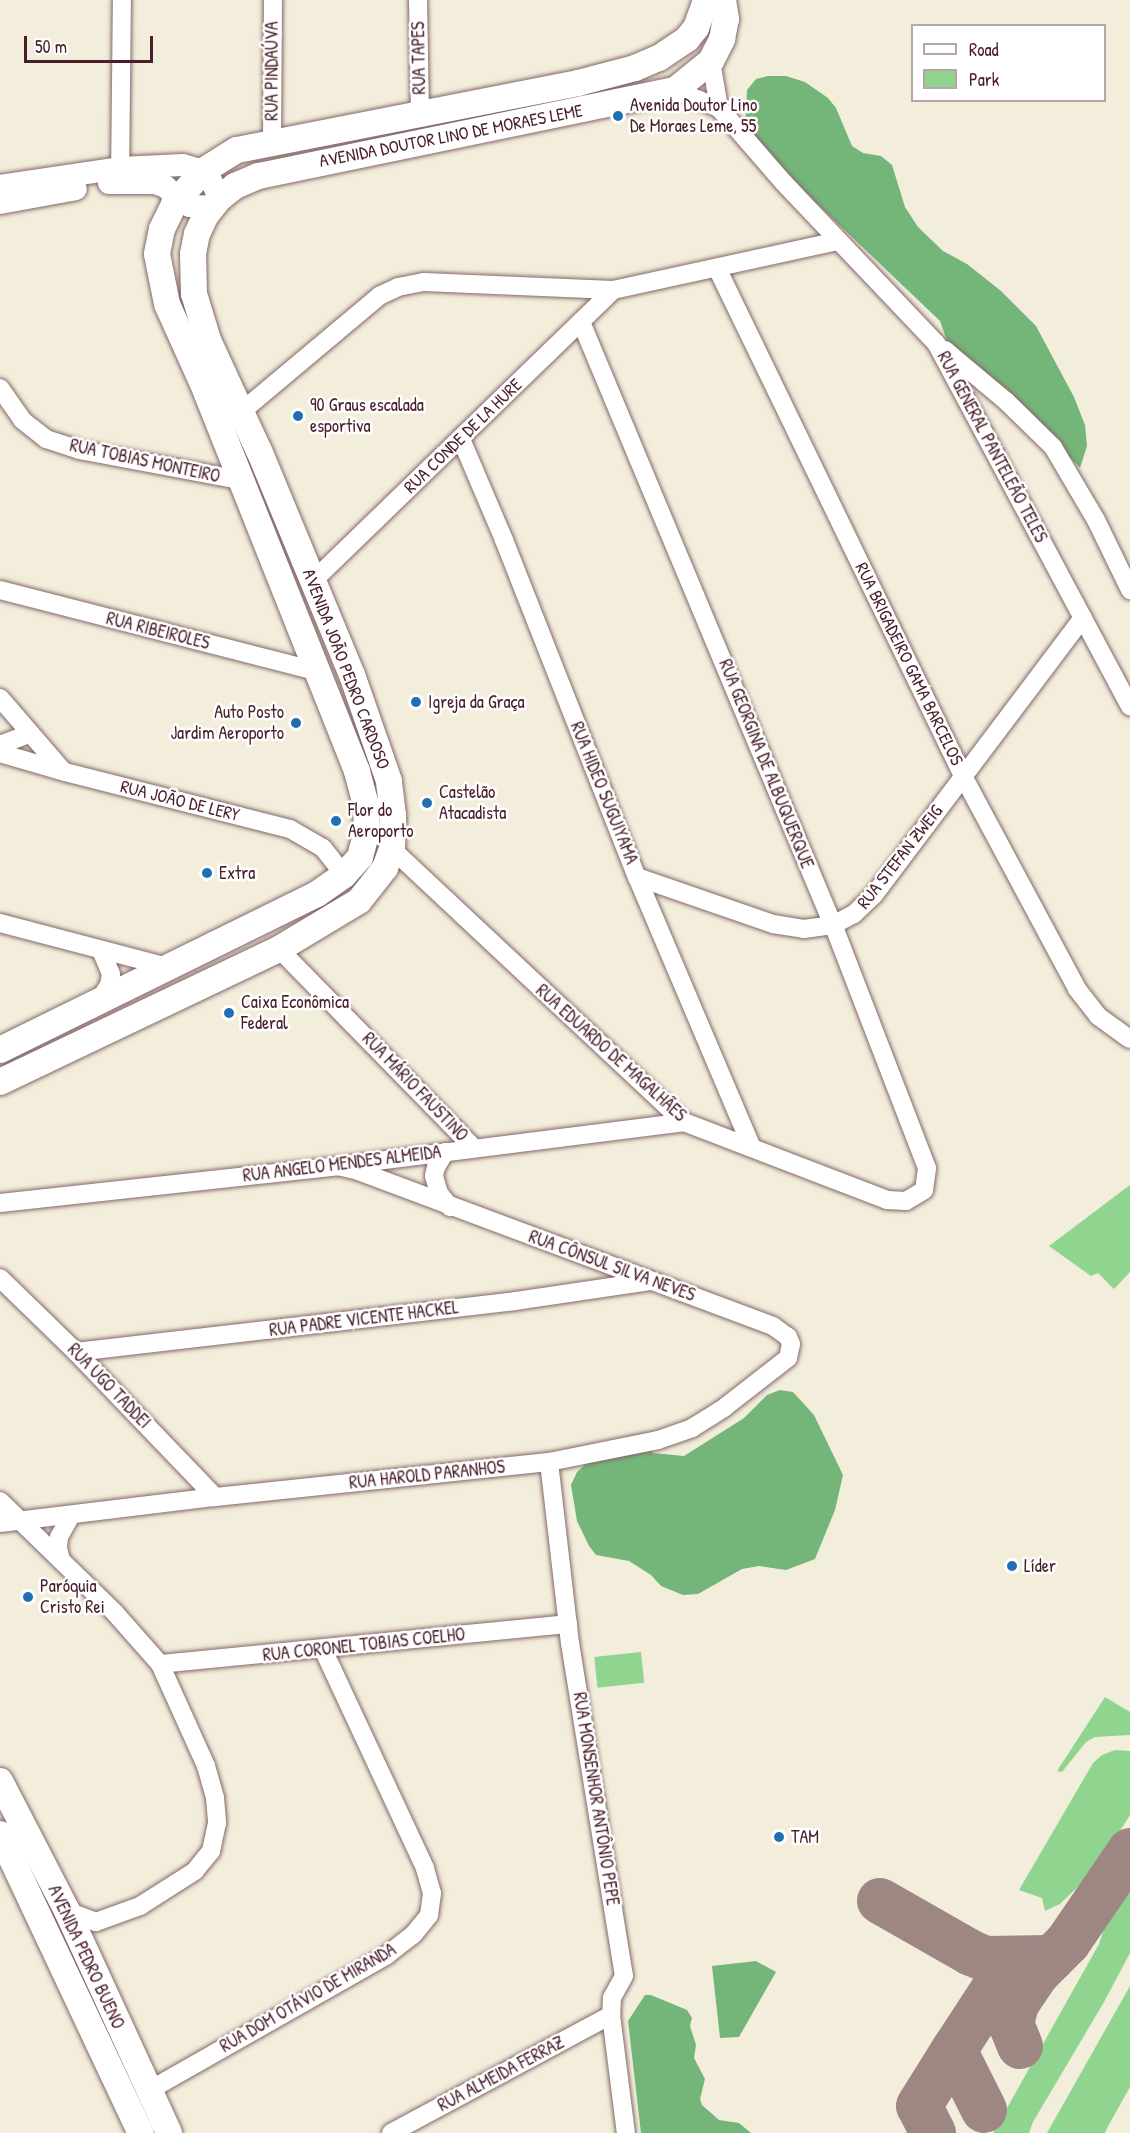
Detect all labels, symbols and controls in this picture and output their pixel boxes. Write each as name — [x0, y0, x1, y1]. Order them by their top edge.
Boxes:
street label: RUA PINDAÚVA — [261, 21, 283, 121]
street label: RUA TAPES — [408, 21, 430, 95]
scale bar — [27, 24, 156, 62]
legend — [911, 24, 1106, 102]
text: 50 m — [35, 34, 67, 59]
text: Road — [969, 37, 999, 62]
text: Park — [969, 67, 999, 92]
place label: Avenida Doutor Lino De Moraes Leme, 55 — [630, 95, 757, 138]
street label: AVENIDA DOUTOR LINO DE MORAES LEME — [317, 100, 585, 172]
marker: Avenida Doutor Lino De Moraes Leme, 55 — [611, 109, 625, 123]
street label: RUA GENERAL PANTELEÃO TELES — [932, 348, 1052, 546]
street label: RUA CONDE DE LA HURE — [399, 374, 527, 498]
place label: 90 Graus escalada esportiva — [310, 395, 424, 438]
marker: 90 Graus escalada esportiva — [291, 409, 305, 423]
street label: RUA TOBIAS MONTEIRO — [68, 435, 222, 487]
street label: RUA BRIGADEIRO GAMA BARCELOS — [850, 559, 968, 769]
street label: AVENIDA JOÃO PEDRO CARDOSO — [298, 566, 394, 772]
street label: RUA RIBEIROLES — [104, 608, 212, 654]
street label: RUA GEORGINA DE ALBUQUERQUE — [714, 656, 818, 872]
place label: Igreja da Graça — [428, 691, 525, 713]
marker: Igreja da Graça — [409, 695, 423, 709]
place label: Auto Posto Jardim Aeroporto — [170, 702, 284, 744]
marker: Auto Posto Jardim Aeroporto — [289, 716, 303, 730]
street label: RUA HIDEO SUGUIYAMA — [566, 719, 642, 867]
street label: RUA JOÃO DE LERY — [118, 776, 242, 826]
place label: Castelão Atacadista — [439, 782, 506, 824]
marker: Castelão Atacadista — [420, 796, 434, 810]
place label: Flor do Aeroporto — [348, 800, 413, 842]
street label: RUA STEFAN ZWEIG — [853, 801, 947, 913]
marker: Flor do Aeroporto — [329, 814, 343, 828]
place label: Extra — [219, 862, 255, 884]
marker: Extra — [200, 866, 214, 880]
street label: RUA EDUARDO DE MAGALHÃES — [531, 980, 691, 1126]
place label: Caixa Econômica Federal — [241, 992, 349, 1034]
marker: Caixa Econômica Federal — [222, 1006, 236, 1020]
street label: RUA MÁRIO FAUSTINO — [358, 1028, 472, 1146]
street label: RUA ANGELO MENDES ALMEIDA — [242, 1141, 442, 1187]
street label: RUA CÔNSUL SILVA NEVES — [526, 1226, 698, 1306]
street label: RUA PADRE VICENTE HACKEL — [268, 1297, 460, 1341]
street label: RUA UGO TADDEI — [63, 1339, 155, 1433]
street label: RUA HAROLD PARANHOS — [348, 1456, 506, 1494]
place label: Líder — [1024, 1555, 1056, 1577]
marker: Líder — [1005, 1559, 1019, 1573]
place label: Paróquia Cristo Rei — [40, 1576, 105, 1618]
marker: Paróquia Cristo Rei — [21, 1590, 35, 1604]
street label: RUA CORONEL TOBIAS COELHO — [262, 1624, 466, 1666]
street label: RUA MONSENHOR ANTÔNIO PEPE — [568, 1691, 624, 1907]
place label: TAM — [791, 1826, 819, 1848]
marker: TAM — [772, 1830, 786, 1844]
street label: AVENIDA PEDRO BUENO — [43, 1882, 129, 2032]
street label: RUA DOM OTÁVIO DE MIRANDA — [216, 1939, 400, 2057]
street label: RUA ALMEIDA FERRAZ — [434, 2032, 568, 2116]

